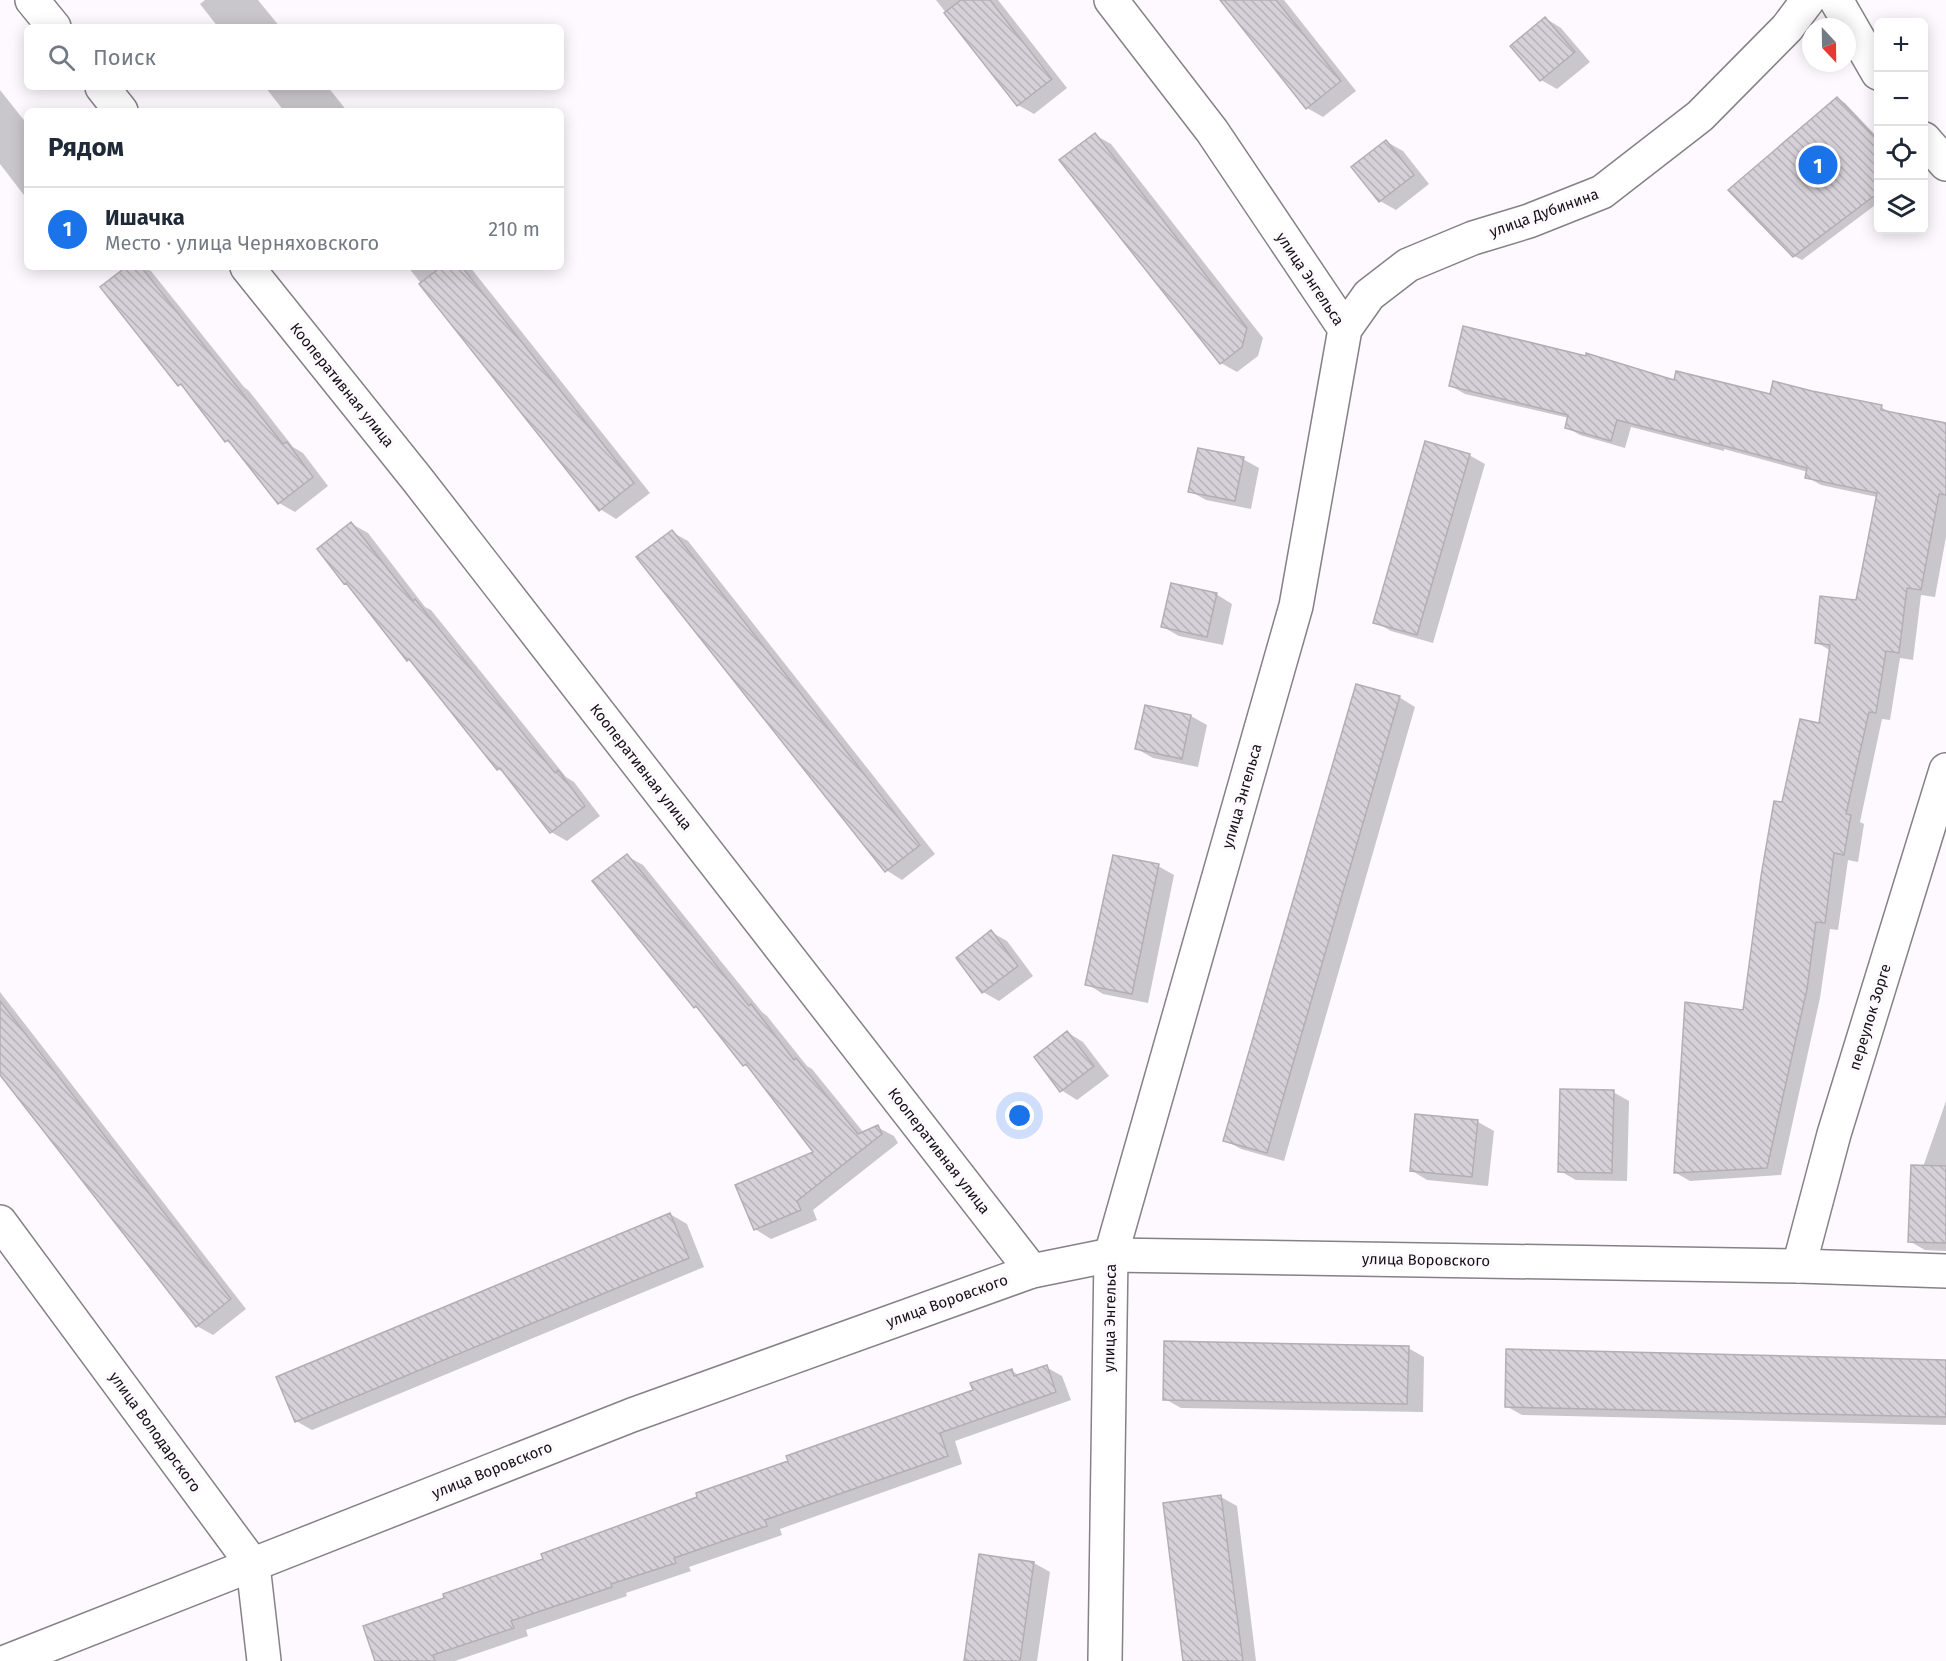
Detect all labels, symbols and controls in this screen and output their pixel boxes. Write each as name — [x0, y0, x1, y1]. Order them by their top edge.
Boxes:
north arrow — [1802, 18, 1856, 72]
map controls — [1874, 18, 1928, 234]
button: + — [1874, 18, 1928, 72]
search box — [24, 24, 564, 90]
icon: search — [45, 41, 78, 74]
text: Поиск — [93, 44, 156, 71]
button: − — [1874, 72, 1928, 126]
button: locate — [1874, 126, 1928, 180]
text: Рядом — [48, 132, 124, 163]
pin: 1 — [1798, 142, 1838, 188]
button: layers — [1874, 180, 1928, 234]
street label: улица Дубинина — [1487, 185, 1601, 241]
text: Ишачка — [105, 204, 185, 231]
text: 1 — [63, 217, 72, 241]
text: 210 m — [488, 217, 540, 241]
street label: улица Энгельса — [1272, 229, 1348, 329]
text: Место · улица Черняховского — [105, 231, 379, 255]
street label: Кооперативная улица — [286, 319, 398, 451]
street label: Кооперативная улица — [586, 700, 696, 834]
street label: улица Энгельса — [1218, 741, 1266, 851]
street label: переулок Зорге — [1845, 962, 1895, 1072]
street label: Кооперативная улица — [884, 1084, 994, 1218]
your location — [1005, 1101, 1034, 1130]
street label: улица Воровского — [1362, 1250, 1490, 1270]
street label: улица Энгельса — [1100, 1264, 1120, 1372]
street label: улица Воровского — [884, 1271, 1010, 1331]
street label: улица Володарского — [105, 1368, 205, 1496]
street label: улица Воровского — [429, 1438, 555, 1502]

